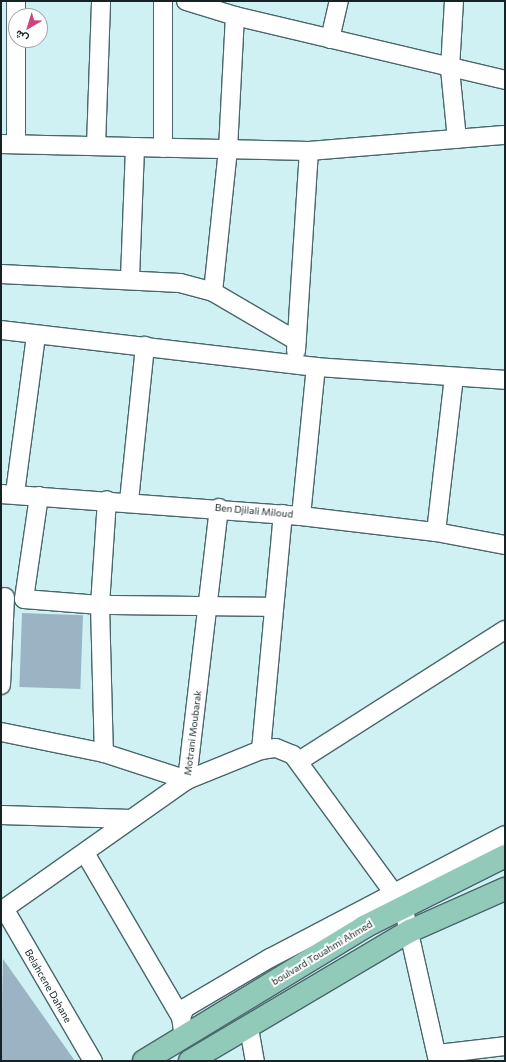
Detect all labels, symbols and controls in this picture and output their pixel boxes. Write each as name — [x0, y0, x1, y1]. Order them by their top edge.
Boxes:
north arrow — [8, 8, 48, 48]
text: ش — [12, 28, 30, 46]
street label: Ben Djilali Miloud — [214, 502, 294, 520]
street label: Motrani Moubarak — [182, 690, 204, 776]
street label: boulvard Touahmi Ahmed — [269, 918, 375, 988]
street label: Belahcene Dahane — [22, 947, 74, 1025]

